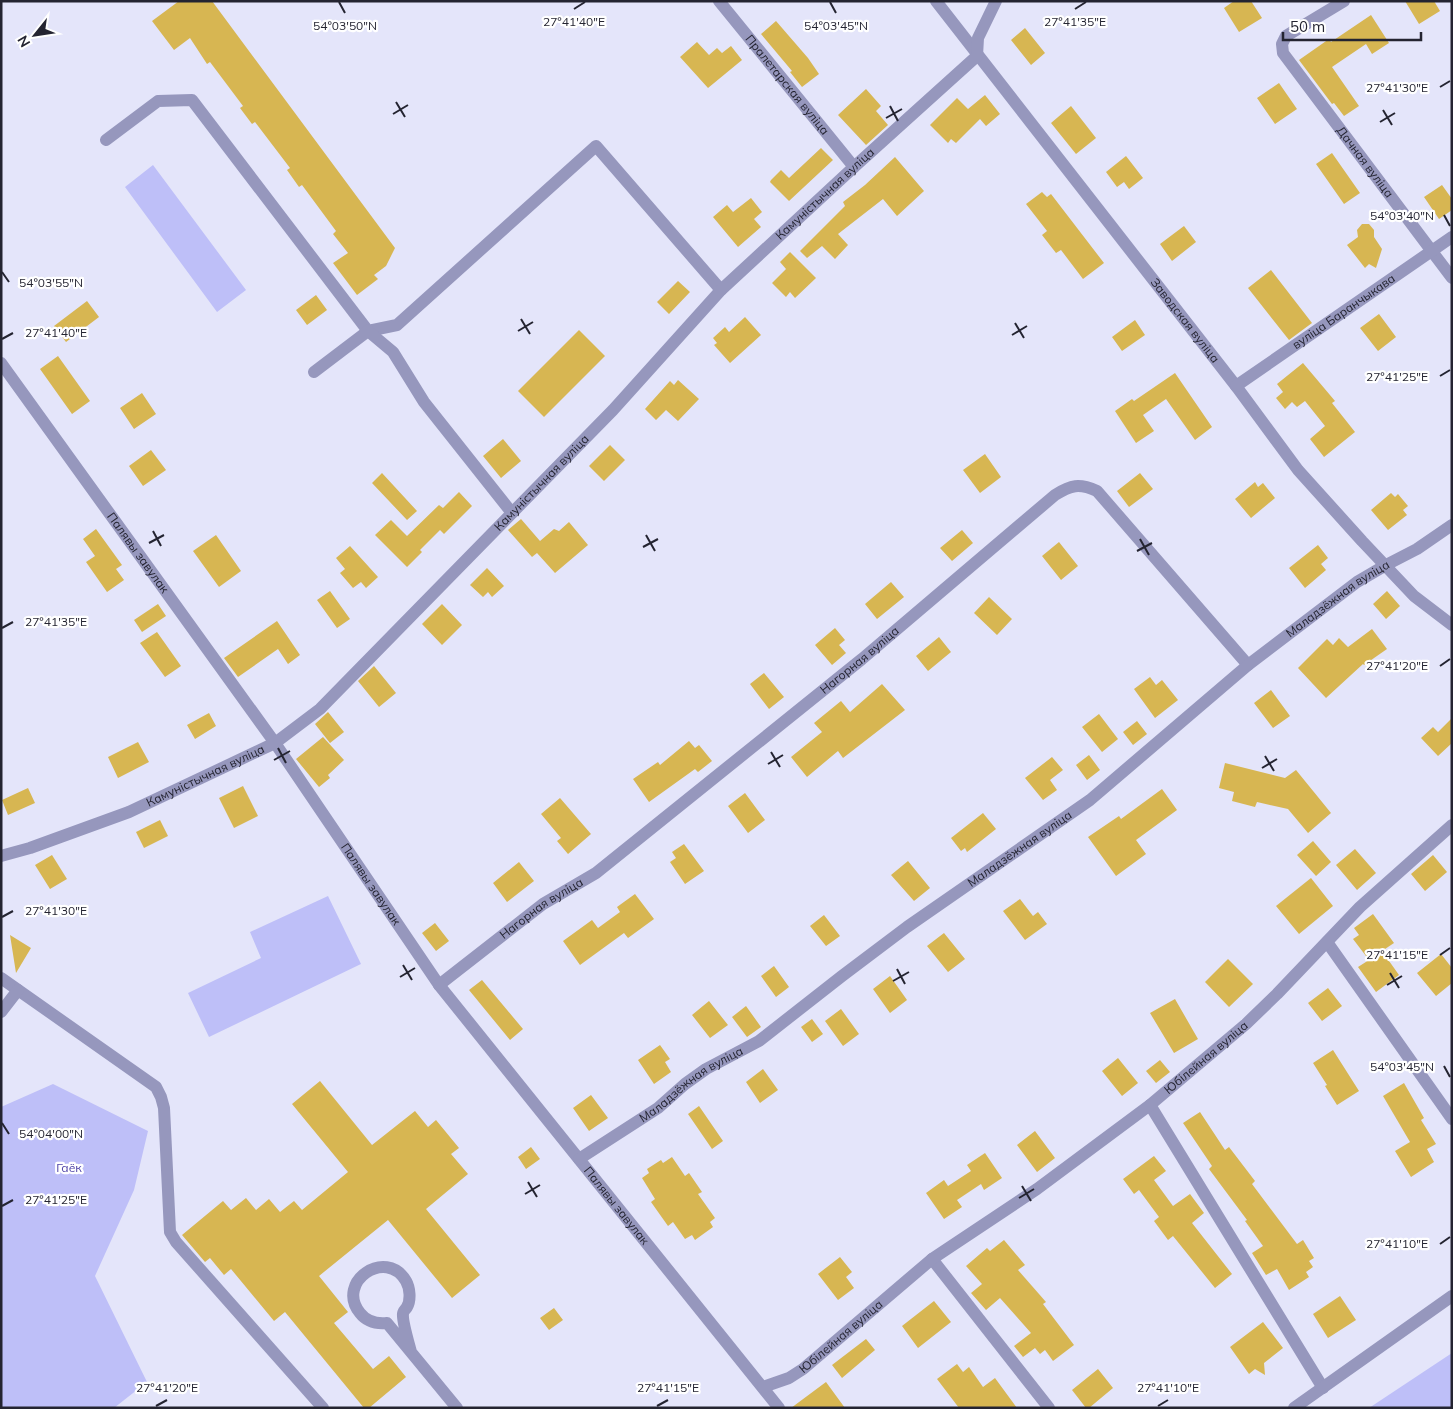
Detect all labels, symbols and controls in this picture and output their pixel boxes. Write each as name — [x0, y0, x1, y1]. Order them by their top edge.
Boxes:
north arrow — [10, 10, 60, 60]
scale bar — [1283, 10, 1420, 42]
text: 27°41'40"E — [543, 14, 605, 29]
text: 27°41'35"E — [1044, 14, 1106, 29]
text: 50 m — [1290, 17, 1325, 36]
text: 54°03'50"N — [313, 18, 377, 33]
text: 54°03'45"N — [804, 18, 868, 33]
street label: Пралетарская вуліца — [742, 31, 833, 138]
text: N — [13, 32, 34, 51]
text: 27°41'30"E — [1366, 80, 1428, 95]
street label: Дачная вуліца — [1334, 123, 1397, 200]
street label: Камуністычная вуліца — [772, 144, 877, 243]
text: 54°03'40"N — [1370, 208, 1434, 223]
street label: вуліца Баранчыкава — [1289, 271, 1398, 352]
text: 54°03'55"N — [19, 275, 83, 290]
street label: Заводская вуліца — [1148, 275, 1223, 366]
text: 27°41'40"E — [25, 325, 87, 340]
text: 27°41'25"E — [1366, 369, 1428, 384]
street label: Камуністычная вуліца — [491, 431, 592, 534]
street label: Палявы завулак — [104, 509, 173, 596]
street label: Маладзёжная вуліца — [1283, 557, 1392, 640]
text: 27°41'35"E — [25, 614, 87, 629]
street label: Нагорная вуліца — [817, 623, 902, 697]
text: 27°41'20"E — [1366, 658, 1428, 673]
street label: Камуністычная вуліца — [144, 741, 267, 810]
street label: Маладзёжная вуліца — [964, 807, 1075, 890]
street label: Палявы завулак — [338, 840, 405, 928]
street label: Нагорная вуліца — [496, 874, 586, 942]
text: 27°41'30"E — [25, 903, 87, 918]
text: 27°41'15"E — [1366, 947, 1428, 962]
street label: Юбілейная вуліца — [1161, 1018, 1251, 1097]
street label: Маладзёжная вуліца — [636, 1043, 745, 1125]
text: 54°03'45"N — [1370, 1059, 1434, 1074]
text: 54°04'00"N — [19, 1126, 83, 1141]
park label: Гаёк — [56, 1160, 82, 1175]
street label: Палявы завулак — [581, 1163, 653, 1248]
text: 27°41'25"E — [25, 1192, 87, 1207]
text: 27°41'10"E — [1366, 1236, 1428, 1251]
street label: Юбілейная вуліца — [796, 1296, 885, 1376]
text: 27°41'20"E — [136, 1380, 198, 1395]
text: 27°41'15"E — [637, 1380, 699, 1395]
text: 27°41'10"E — [1137, 1380, 1199, 1395]

